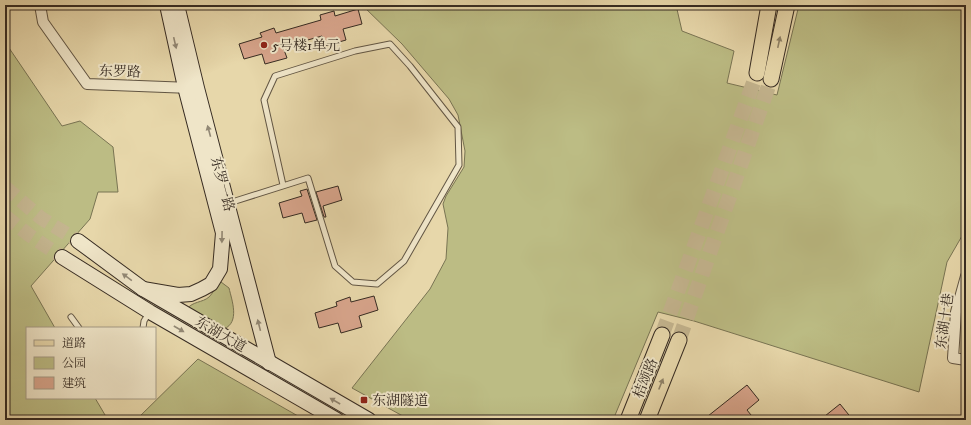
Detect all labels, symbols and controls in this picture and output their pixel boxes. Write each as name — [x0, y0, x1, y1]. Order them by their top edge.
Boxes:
one-way arrow — [777, 36, 783, 48]
one-way arrow — [173, 37, 179, 49]
place label: 5号楼1单元 — [272, 37, 340, 55]
marker: 5号楼1单元 — [259, 40, 269, 50]
street label: 东罗路 — [99, 62, 141, 82]
one-way arrow — [206, 125, 212, 137]
street label: 东罗一路 — [206, 155, 238, 214]
one-way arrow — [219, 231, 226, 243]
one-way arrow — [122, 273, 132, 281]
street label: 东湖十巷 — [932, 292, 958, 350]
street label: 东湖大道 — [192, 313, 249, 357]
one-way arrow — [256, 319, 262, 331]
one-way arrow — [173, 326, 185, 333]
legend — [26, 327, 156, 399]
text: 道路 — [62, 336, 86, 351]
text: 公园 — [62, 356, 86, 371]
street label: 桔颂路 — [630, 356, 662, 401]
text: 建筑 — [62, 376, 86, 391]
one-way arrow — [659, 377, 665, 389]
place label: 东湖隧道 — [372, 392, 428, 410]
marker: 东湖隧道 — [359, 395, 369, 405]
one-way arrow — [329, 397, 341, 404]

